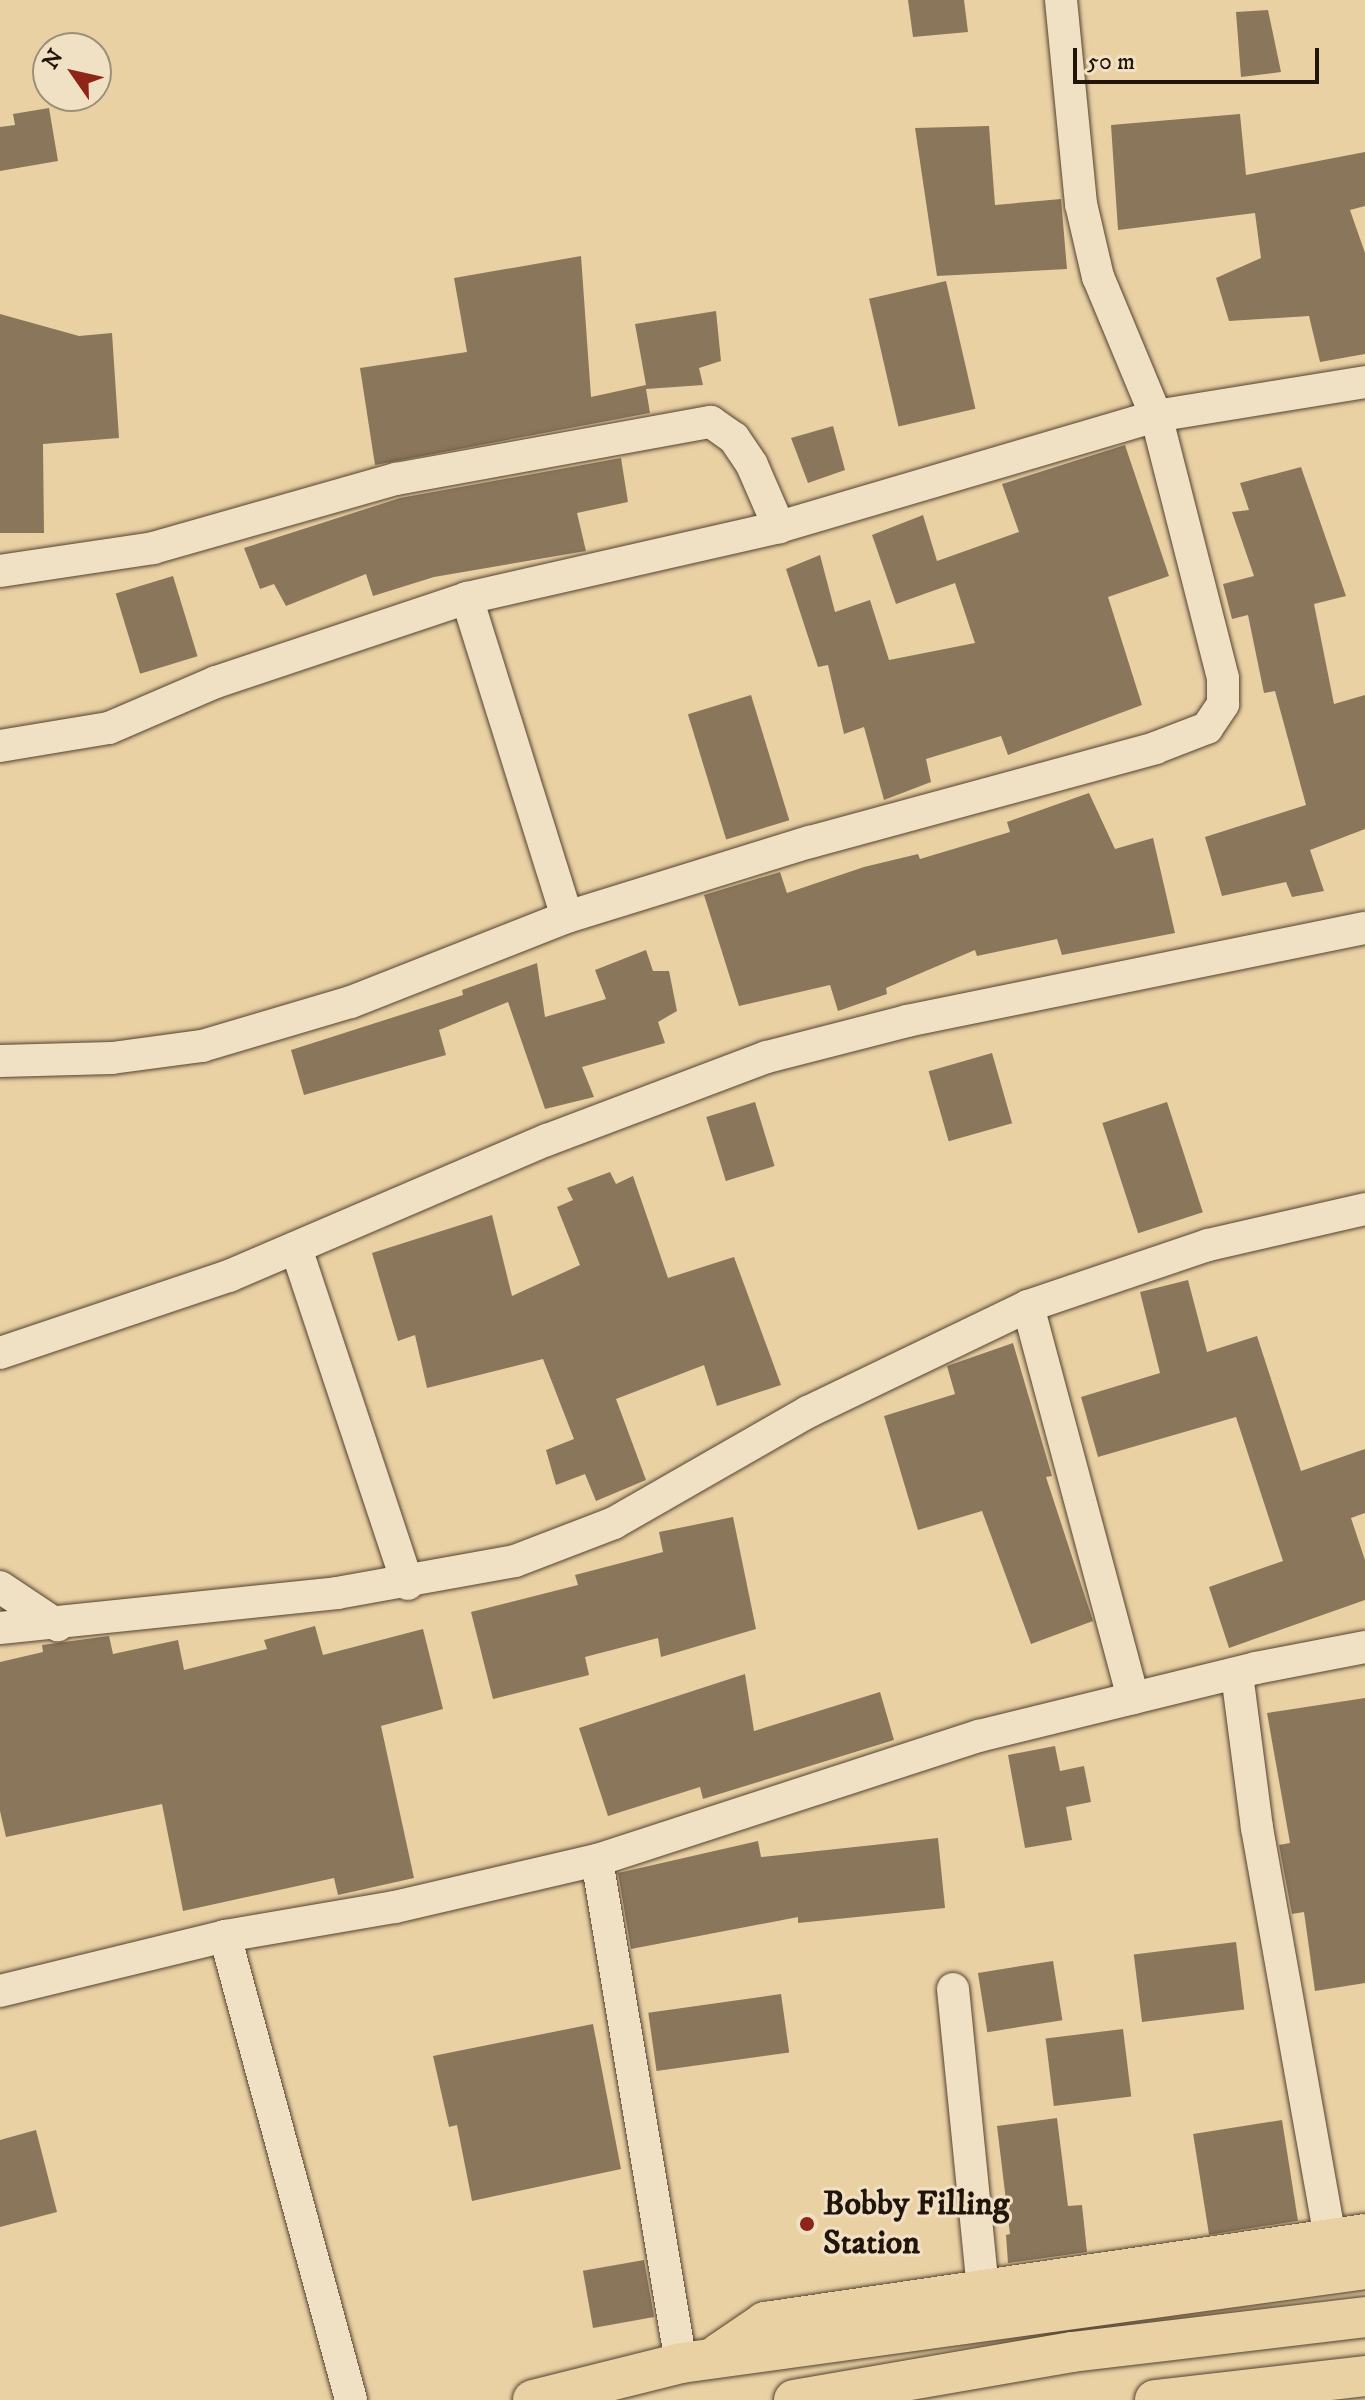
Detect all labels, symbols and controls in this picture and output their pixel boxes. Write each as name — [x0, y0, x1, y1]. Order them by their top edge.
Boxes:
north arrow — [32, 32, 112, 112]
scale bar — [1077, 32, 1323, 82]
text: N — [37, 44, 70, 74]
text: 50 m — [1087, 47, 1135, 77]
place label: Bobby Filling Station — [823, 2184, 1009, 2264]
marker: Bobby Filling Station — [798, 2215, 816, 2233]

